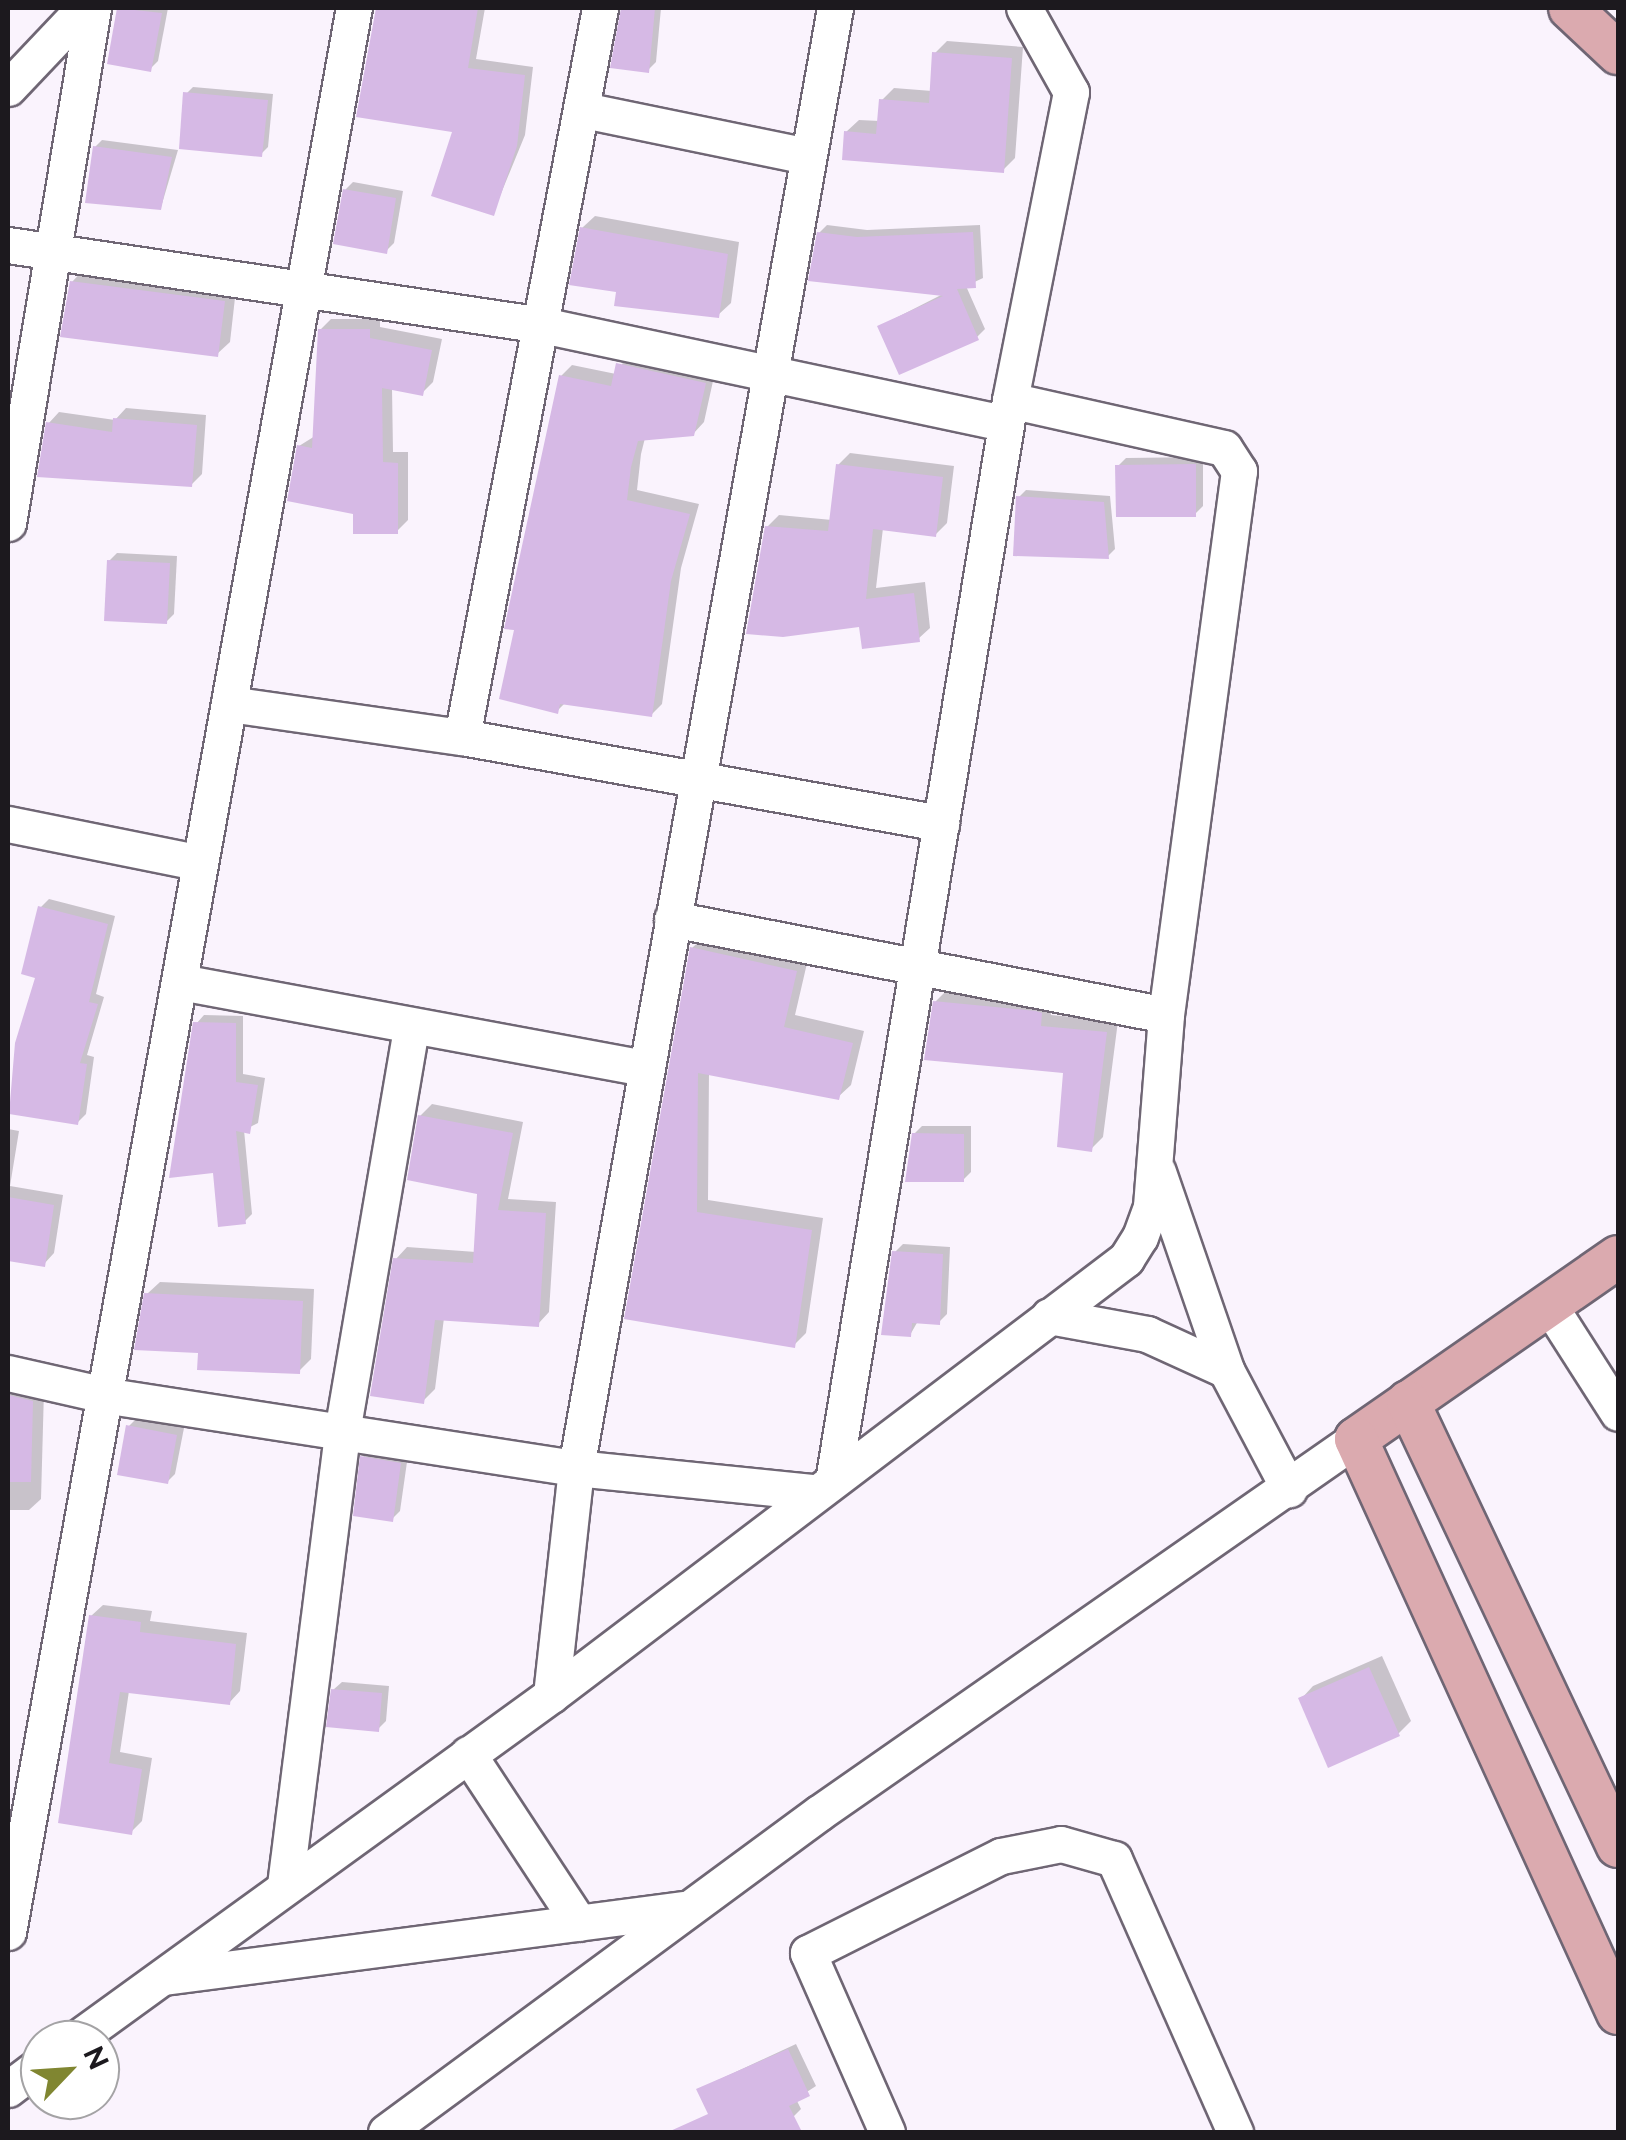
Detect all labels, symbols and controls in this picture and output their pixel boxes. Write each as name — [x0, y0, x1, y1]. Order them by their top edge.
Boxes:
north arrow — [20, 2020, 120, 2120]
text: N — [76, 2041, 115, 2075]

